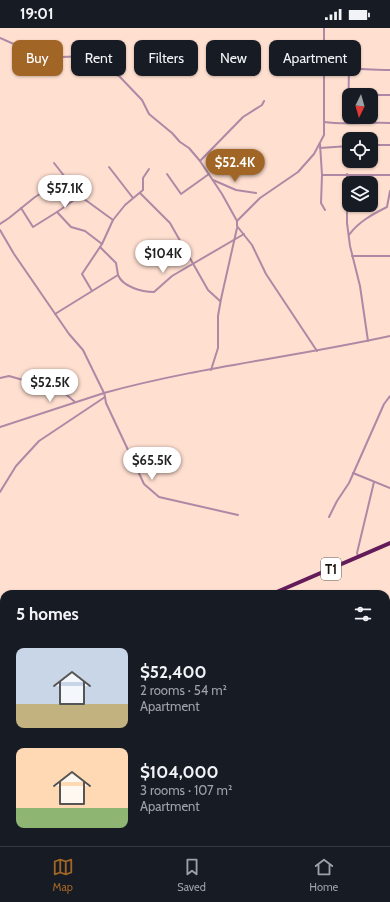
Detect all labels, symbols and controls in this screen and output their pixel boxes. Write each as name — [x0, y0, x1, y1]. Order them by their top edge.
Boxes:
text: 19:01 — [20, 5, 53, 23]
chip: Buy — [12, 40, 63, 76]
chip: Rent — [71, 40, 126, 76]
chip: Filters — [134, 40, 198, 76]
chip: New — [206, 40, 261, 76]
chip: Apartment — [269, 40, 361, 76]
north arrow — [342, 88, 378, 124]
map controls — [342, 88, 378, 212]
button: locate — [342, 132, 378, 168]
pin: $52.4K — [202, 149, 268, 183]
text: $52.4K — [215, 154, 255, 170]
pin: $57.1K — [32, 175, 98, 209]
button: layers — [342, 176, 378, 212]
text: $57.1K — [47, 180, 83, 196]
pin: $104K — [135, 240, 191, 274]
text: $104K — [144, 245, 182, 261]
pin: $52.5K — [17, 369, 83, 403]
text: $52.5K — [30, 374, 70, 390]
pin: $65.5K — [119, 447, 185, 481]
text: $65.5K — [132, 452, 172, 468]
road number: T1 — [321, 558, 341, 580]
icon: filters — [352, 603, 374, 625]
text: 5 homes — [16, 604, 79, 624]
text: $52,400 — [140, 662, 207, 682]
icon: home — [48, 664, 96, 712]
text: 2 rooms · 54 m² — [140, 682, 227, 698]
text: Apartment — [140, 698, 200, 714]
text: $104,000 — [140, 762, 219, 782]
icon: home — [48, 764, 96, 812]
text: 3 rooms · 107 m² — [140, 782, 232, 798]
text: Apartment — [140, 798, 200, 814]
tab: Map — [52, 856, 74, 894]
tab: Saved — [177, 856, 206, 894]
tab: Home — [309, 856, 338, 894]

